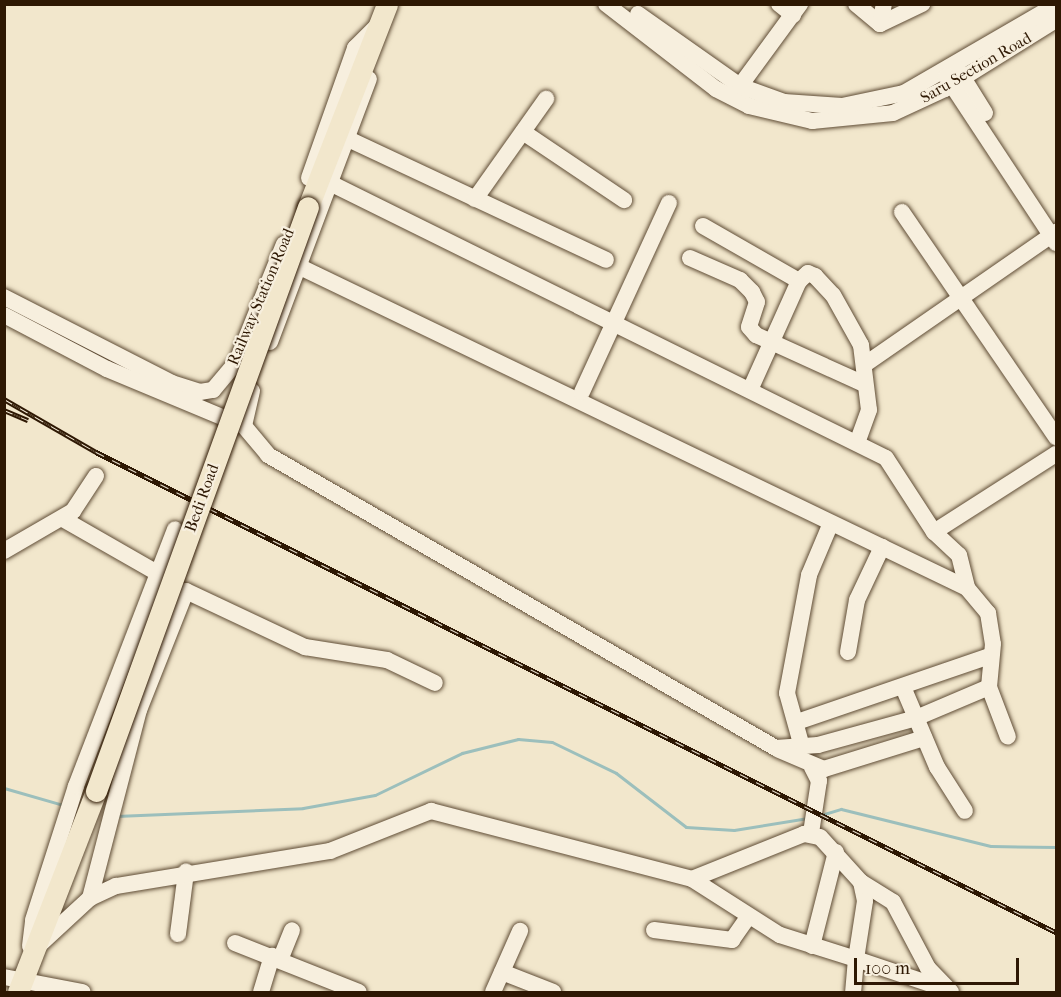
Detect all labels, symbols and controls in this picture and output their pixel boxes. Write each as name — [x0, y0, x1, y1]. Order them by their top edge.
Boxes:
street label: Saru Section Road — [917, 28, 1035, 108]
street label: Railway Station Road — [223, 226, 299, 368]
street label: Bedi Road — [181, 461, 223, 535]
scale bar — [857, 946, 1022, 984]
text: 100 m — [865, 958, 910, 979]

